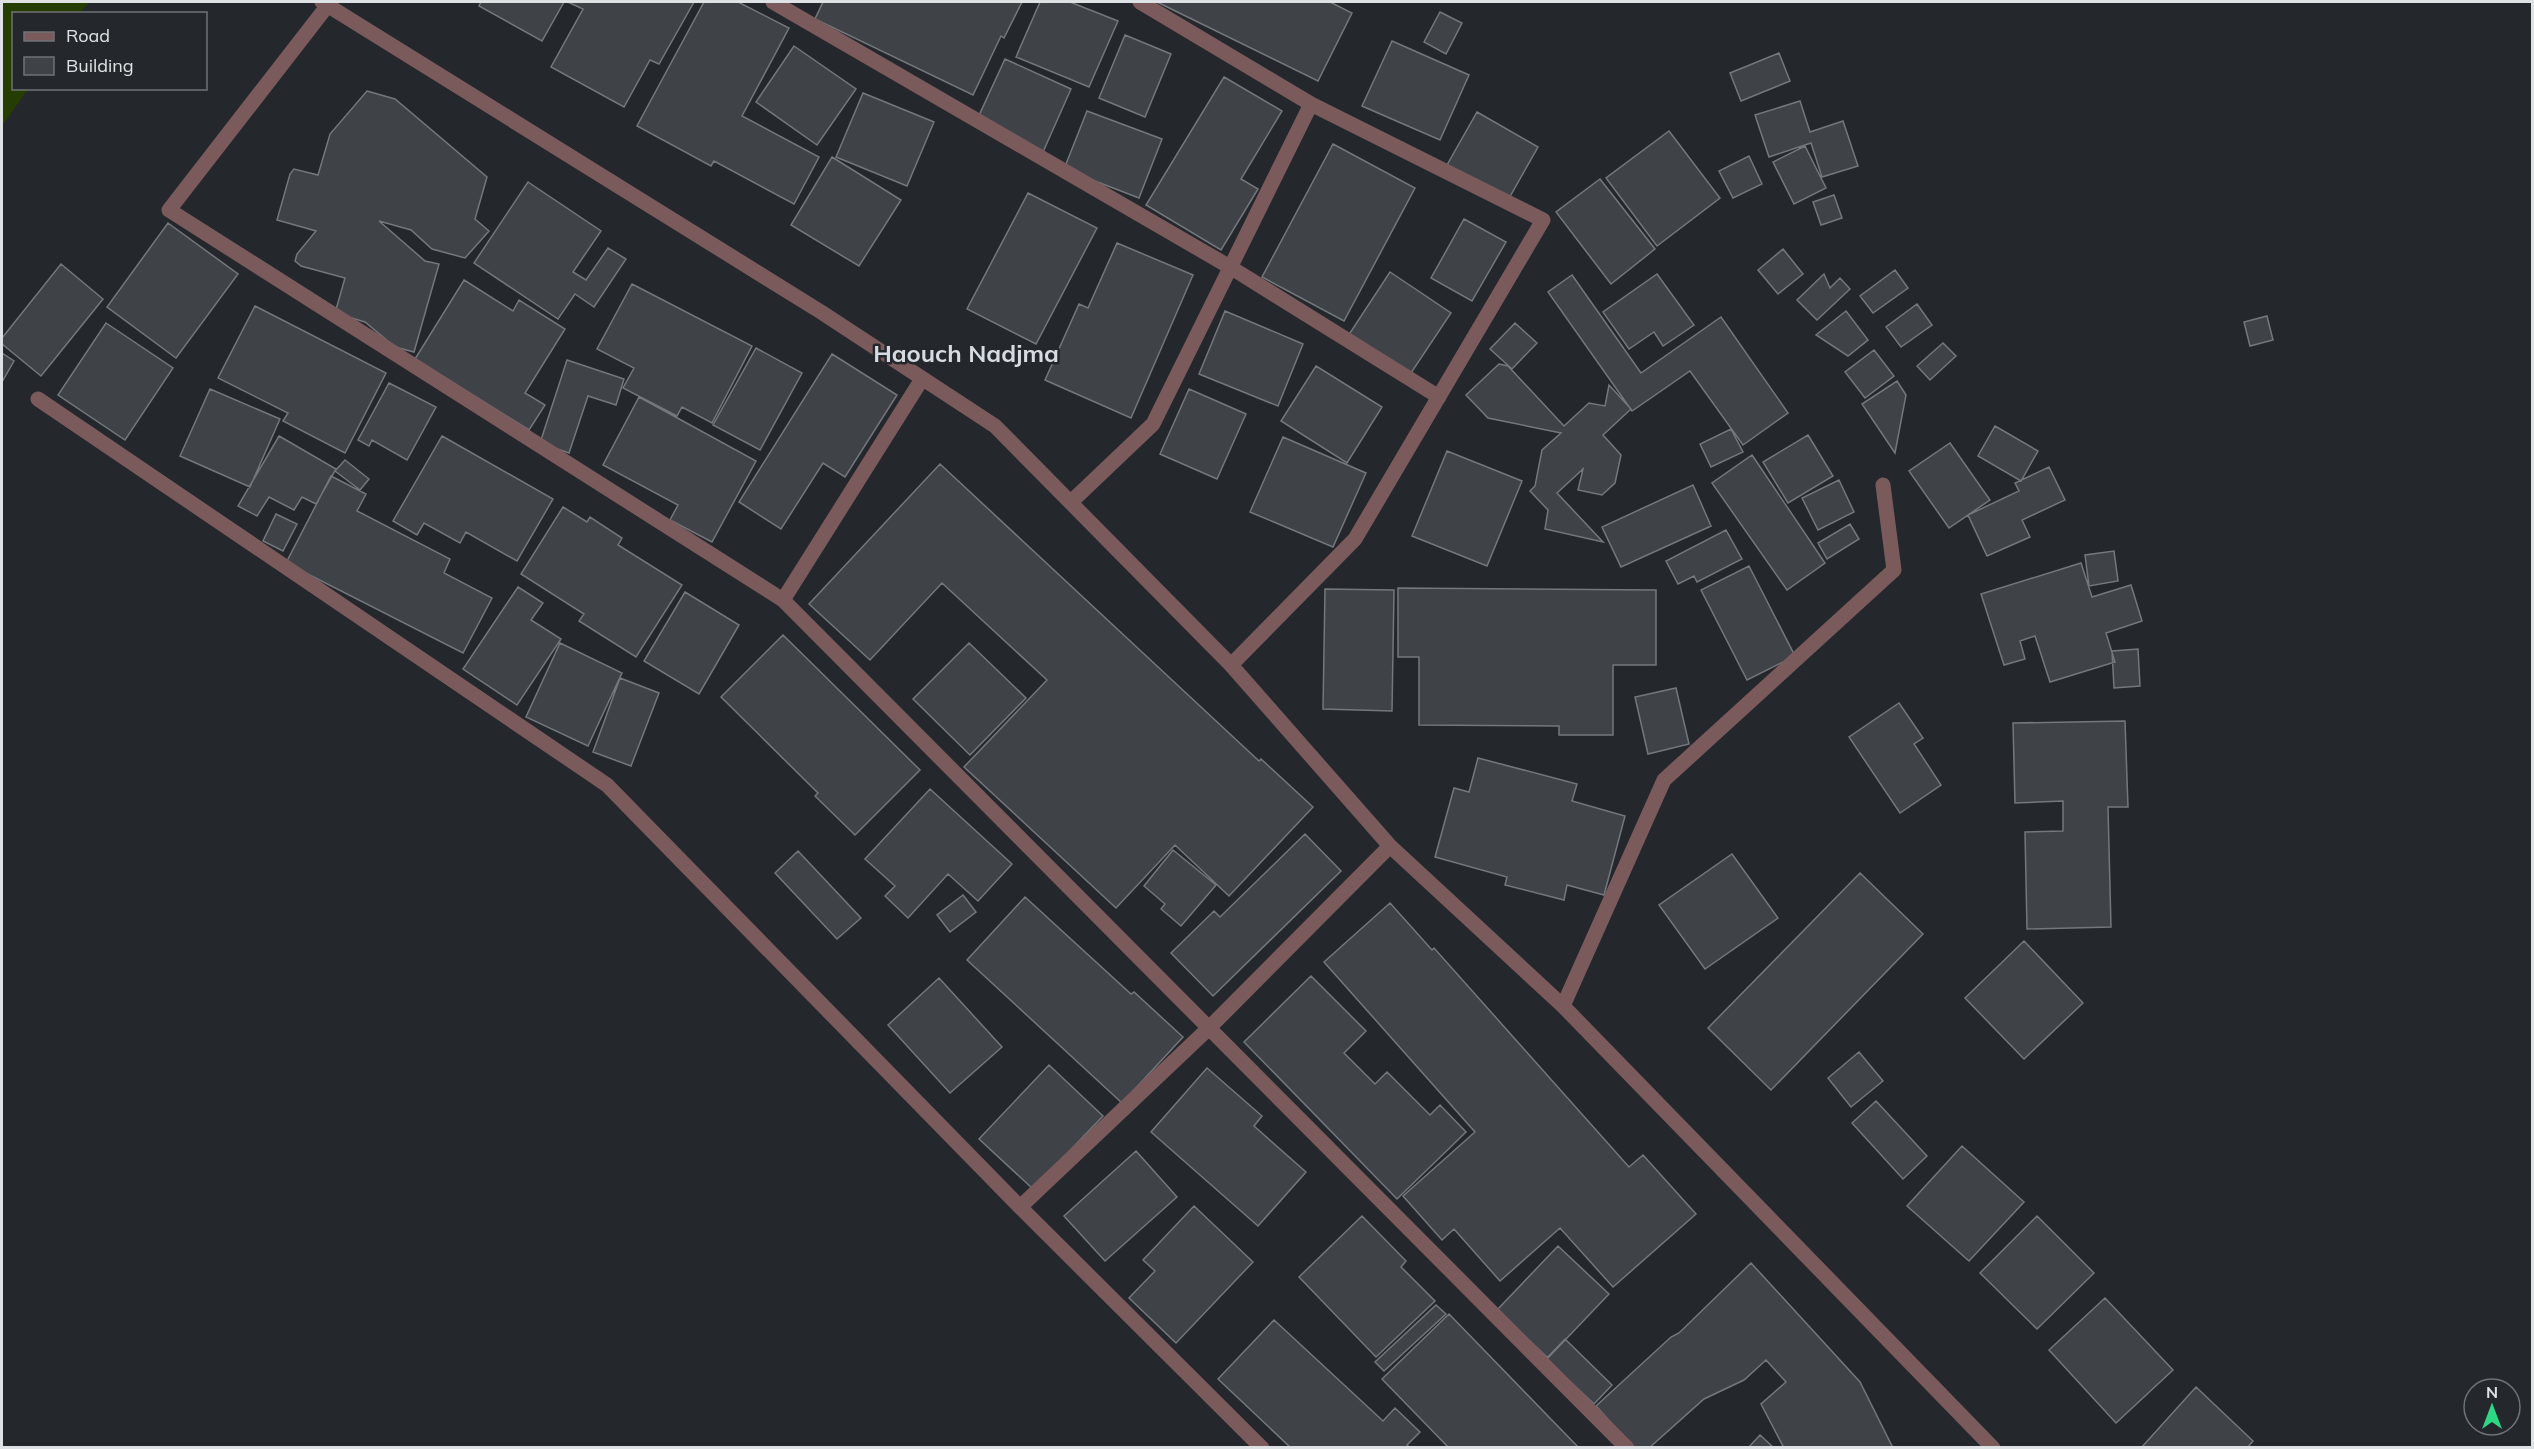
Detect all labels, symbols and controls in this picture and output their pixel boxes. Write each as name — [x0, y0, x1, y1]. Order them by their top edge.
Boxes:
legend — [12, 12, 207, 90]
text: Road — [66, 24, 110, 47]
text: Building — [66, 54, 134, 77]
district label: Haouch Nadjma — [873, 338, 1059, 368]
north arrow — [2462, 1377, 2522, 1437]
text: N — [2486, 1382, 2498, 1402]

